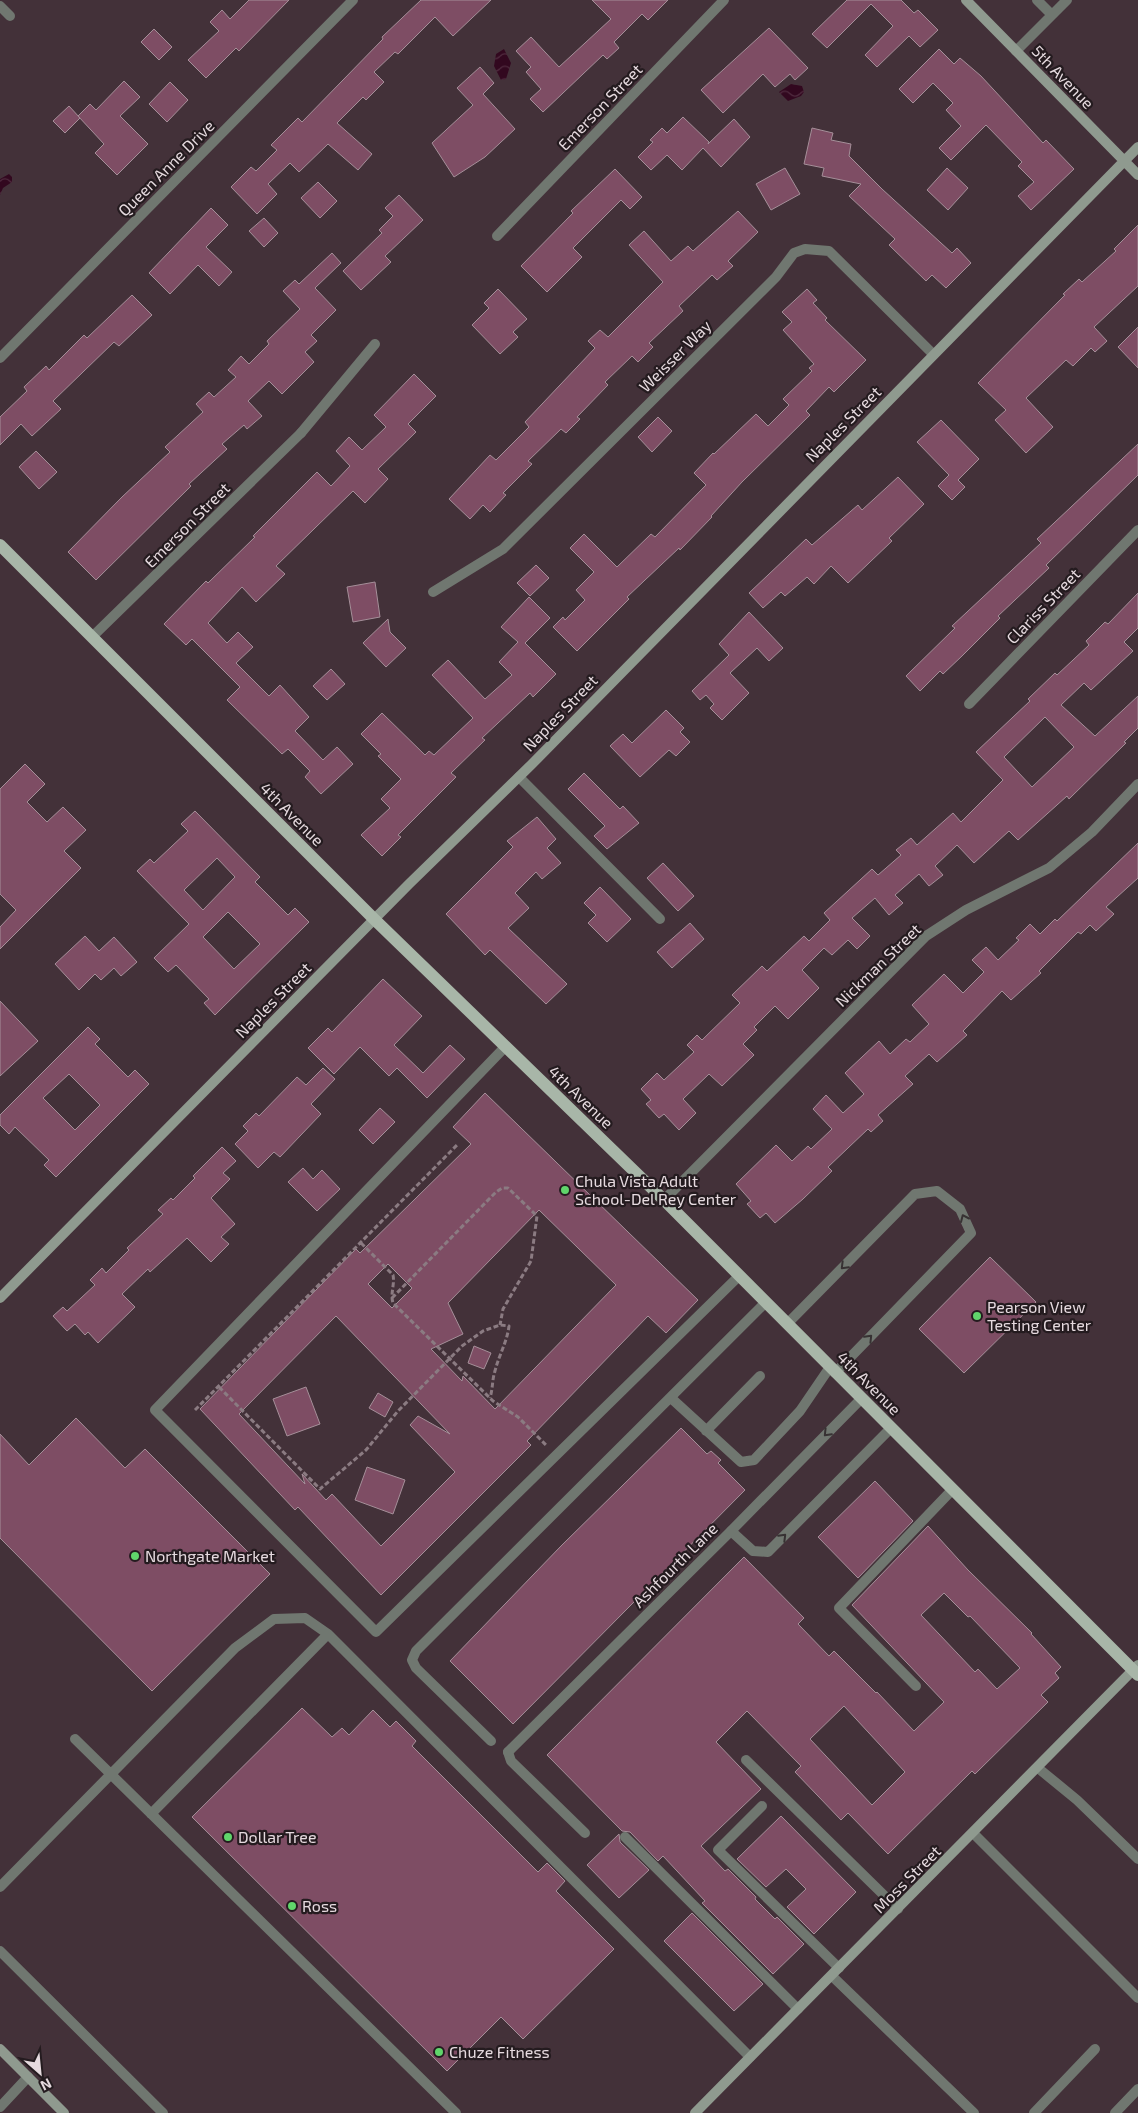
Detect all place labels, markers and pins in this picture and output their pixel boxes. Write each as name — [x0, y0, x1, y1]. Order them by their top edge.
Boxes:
place label: Chula Vista Adult School-Del Rey Center — [575, 1171, 737, 1208]
marker: Chula Vista Adult School-Del Rey Center — [559, 1184, 571, 1196]
place label: Pearson View Testing Center — [987, 1297, 1092, 1334]
marker: Pearson View Testing Center — [971, 1310, 983, 1322]
place label: Northgate Market — [145, 1546, 275, 1565]
marker: Northgate Market — [129, 1550, 141, 1562]
place label: Dollar Tree — [238, 1827, 316, 1846]
marker: Dollar Tree — [222, 1831, 234, 1843]
place label: Ross — [302, 1896, 337, 1915]
marker: Ross — [286, 1900, 298, 1912]
place label: Chuze Fitness — [449, 2042, 550, 2061]
marker: Chuze Fitness — [433, 2046, 445, 2058]

